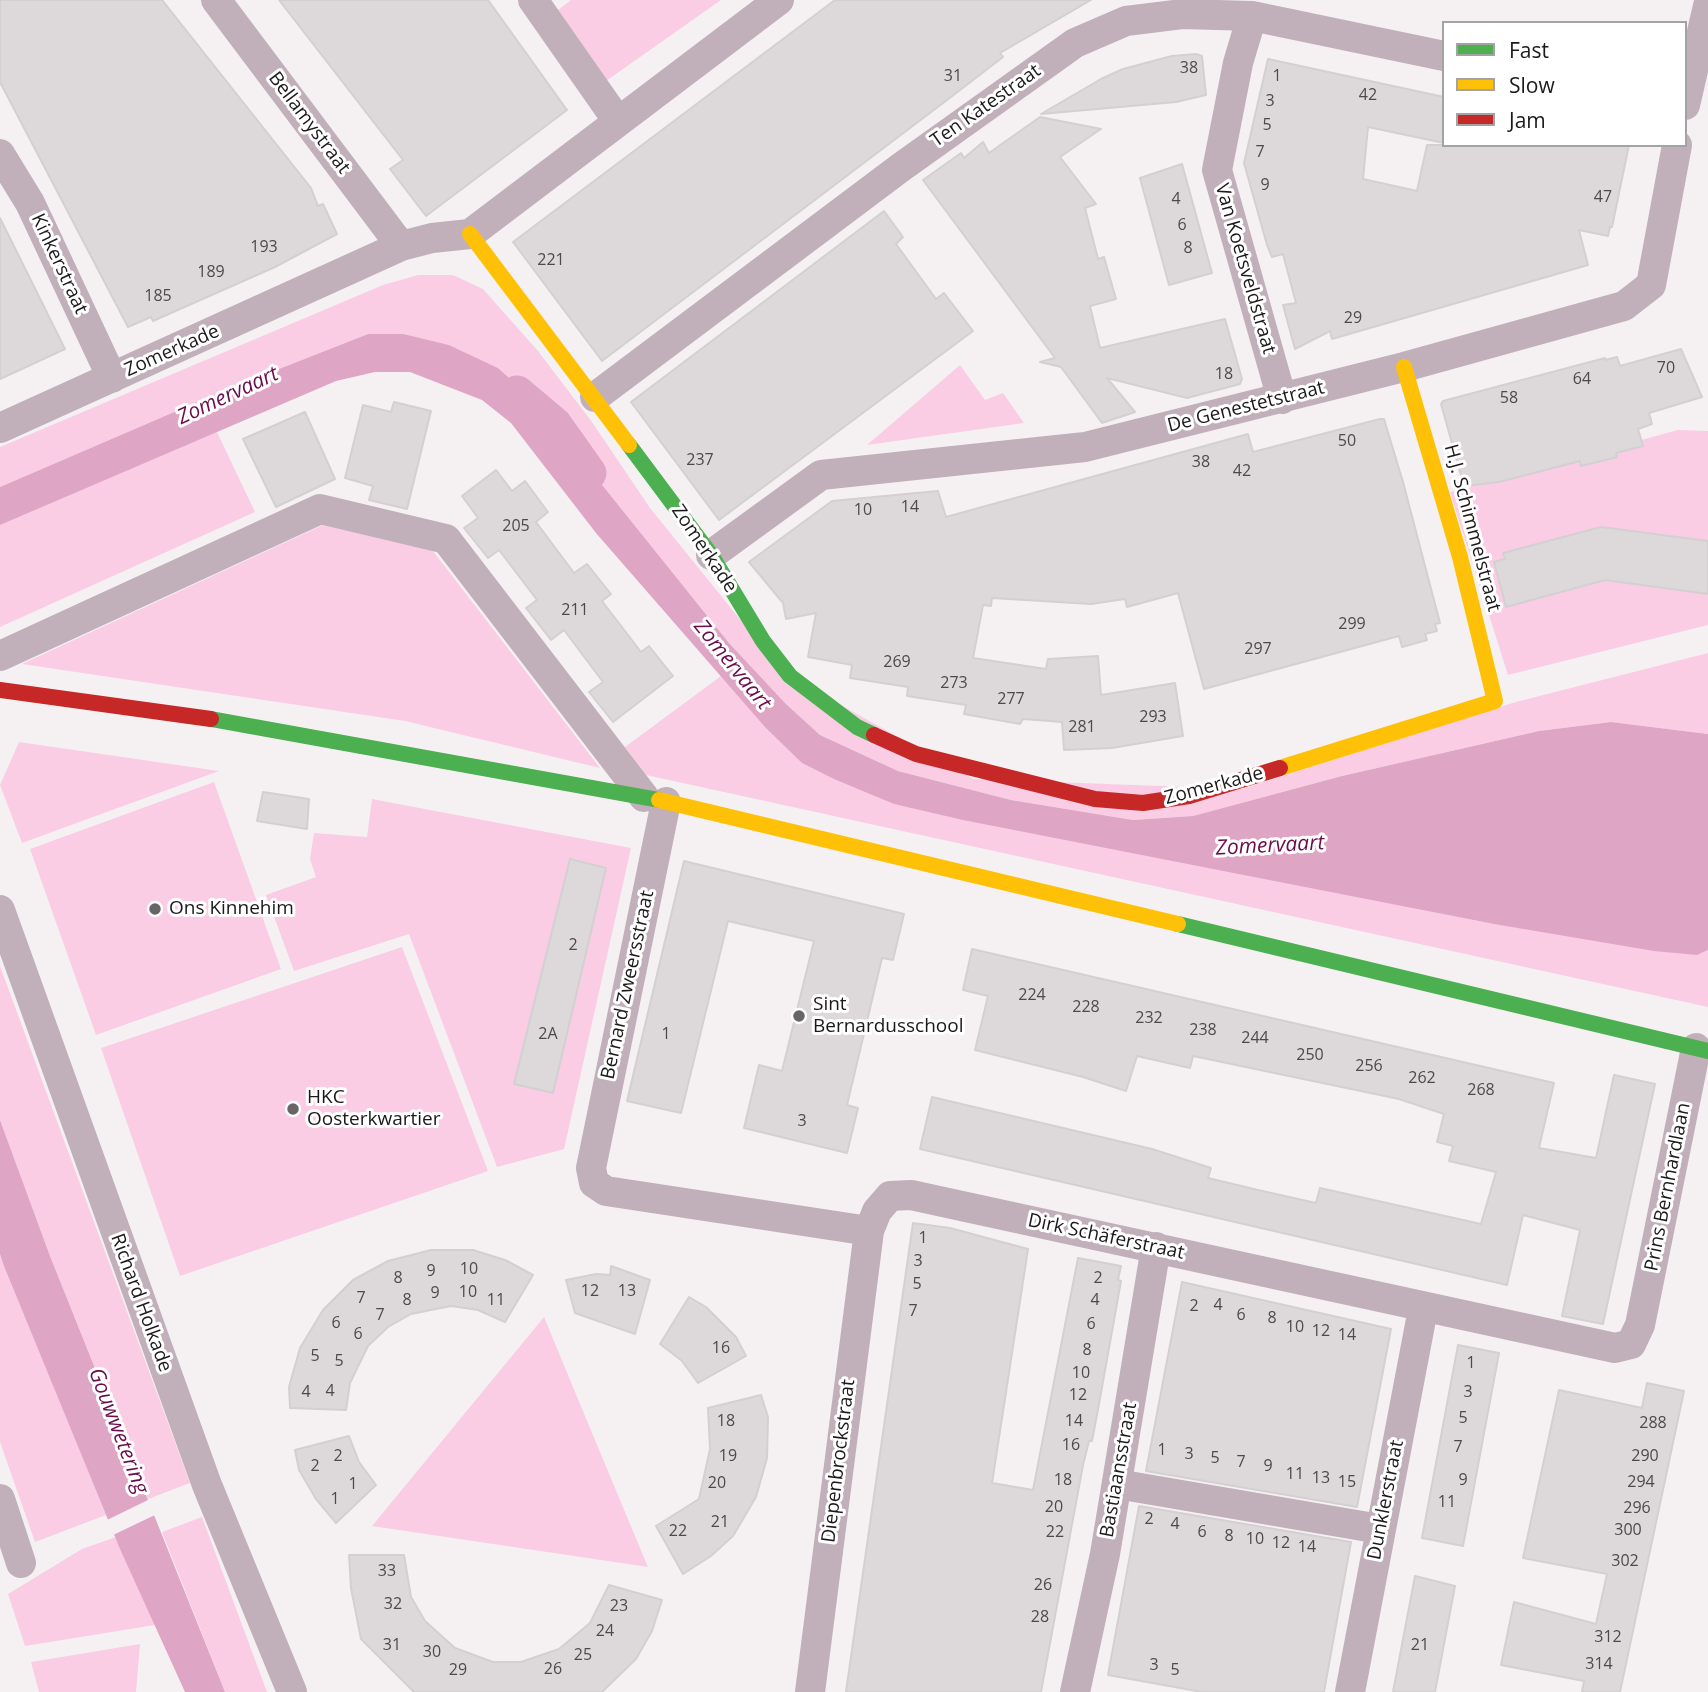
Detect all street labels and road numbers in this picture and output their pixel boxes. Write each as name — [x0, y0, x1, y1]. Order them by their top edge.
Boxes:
street label: Ten Katestraat — [927, 60, 1045, 152]
street label: Bellamystraat — [263, 68, 355, 178]
street label: Van Koetsveldstraat — [1210, 181, 1280, 357]
street label: Kinkerstraat — [26, 210, 92, 318]
street label: Zomerkade — [121, 320, 223, 382]
street label: De Genestetstraat — [1165, 376, 1327, 438]
street label: H.J. Schimmelstraat — [1439, 442, 1505, 614]
street label: Zomerkade — [666, 501, 742, 597]
street label: Zomerkade — [1162, 762, 1266, 810]
street label: Bernard Zweersstraat — [597, 888, 659, 1082]
street label: Prins Bernhardlaan — [1640, 1101, 1696, 1273]
street label: Dirk Schäferstraat — [1026, 1209, 1186, 1265]
street label: Richard Holkade — [105, 1231, 177, 1375]
street label: Diepenbrockstraat — [818, 1378, 860, 1544]
street label: Bastiaansstraat — [1096, 1401, 1142, 1539]
street label: Dunklerstraat — [1363, 1438, 1409, 1562]

